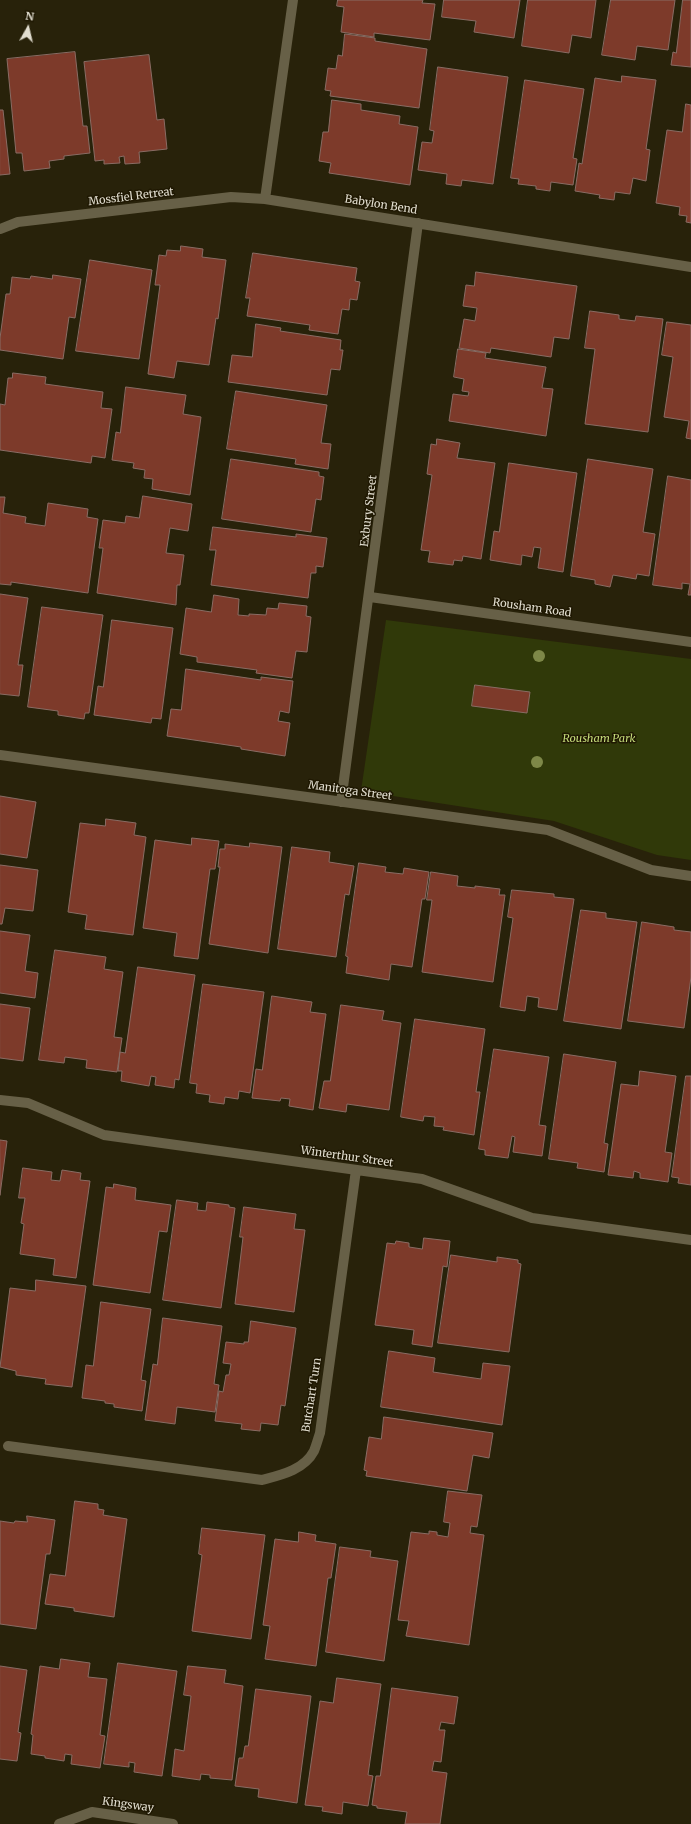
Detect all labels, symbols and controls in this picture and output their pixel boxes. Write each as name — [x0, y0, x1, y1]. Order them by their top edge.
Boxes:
north arrow — [8, 8, 48, 48]
text: N — [24, 9, 35, 24]
street label: Mossfiel Retreat — [88, 185, 174, 209]
street label: Babylon Bend — [344, 193, 418, 217]
street label: Exbury Street — [358, 474, 380, 548]
street label: Rousham Road — [492, 596, 572, 620]
park label: Rousham Park — [563, 732, 635, 746]
street label: Manitoga Street — [307, 779, 393, 803]
street label: Winterthur Street — [300, 1144, 394, 1170]
street label: Butchart Turn — [300, 1357, 324, 1433]
street label: Kingsway — [101, 1795, 155, 1815]

